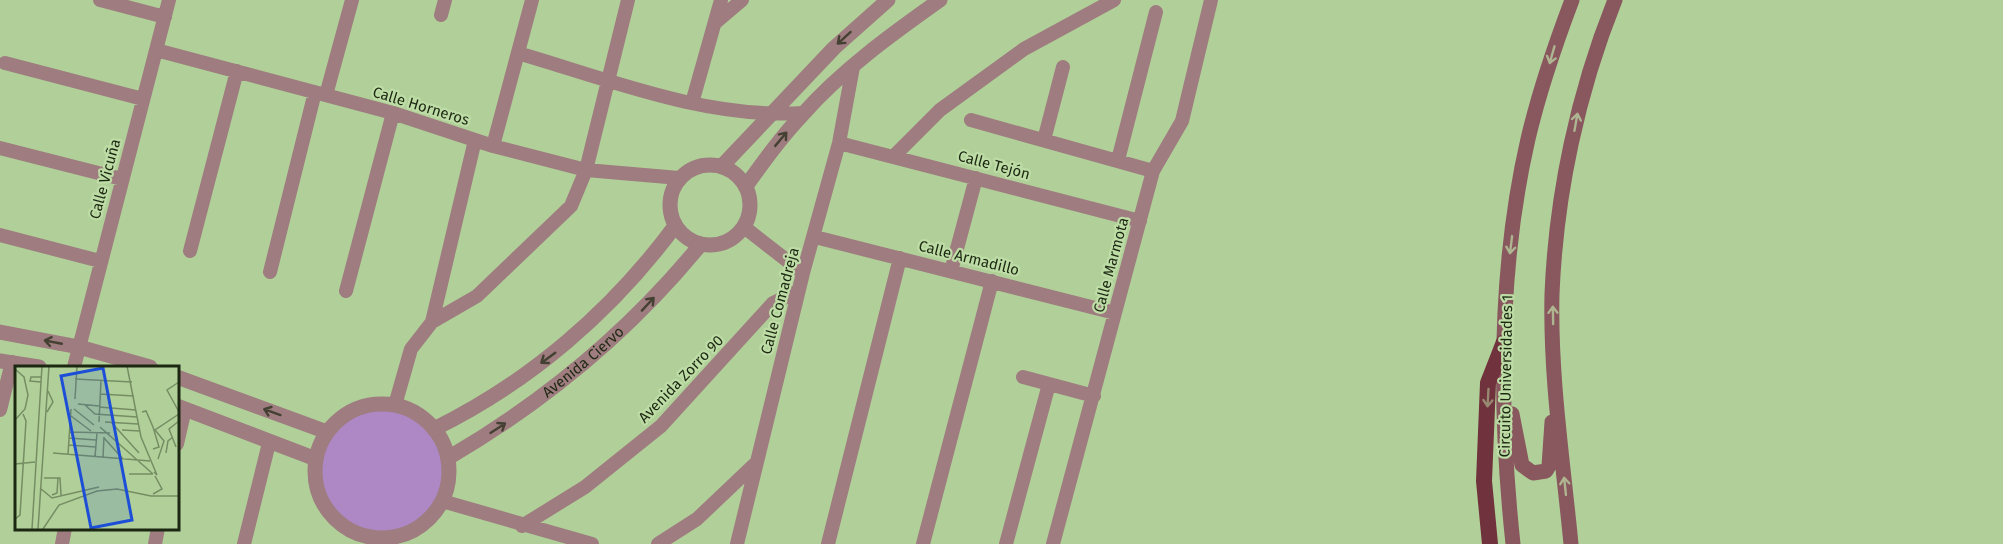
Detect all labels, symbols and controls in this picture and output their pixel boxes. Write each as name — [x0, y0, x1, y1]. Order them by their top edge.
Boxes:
one-way arrow — [837, 31, 852, 45]
one-way arrow — [1546, 45, 1557, 64]
street label: Calle Horneros — [371, 83, 471, 129]
one-way arrow — [1571, 113, 1582, 133]
one-way arrow — [775, 132, 788, 148]
street label: Calle Vicuña — [86, 137, 124, 221]
street label: Calle Tejón — [956, 147, 1032, 183]
street label: Calle Marmota — [1090, 215, 1132, 315]
one-way arrow — [1505, 235, 1516, 255]
street label: Calle Armadillo — [917, 237, 1021, 279]
street label: Calle Comadreja — [757, 246, 803, 356]
street label: Circuito Universidades 1 — [1496, 294, 1516, 458]
one-way arrow — [641, 297, 655, 312]
one-way arrow — [1547, 306, 1559, 326]
street label: Avenida Ciervo — [539, 323, 628, 401]
street label: Avenida Zorro 90 — [635, 332, 727, 426]
one-way arrow — [43, 336, 63, 347]
one-way arrow — [540, 352, 556, 364]
inset map — [15, 366, 178, 529]
one-way arrow — [1482, 387, 1493, 407]
one-way arrow — [263, 406, 282, 417]
one-way arrow — [489, 422, 506, 434]
one-way arrow — [1559, 476, 1570, 496]

